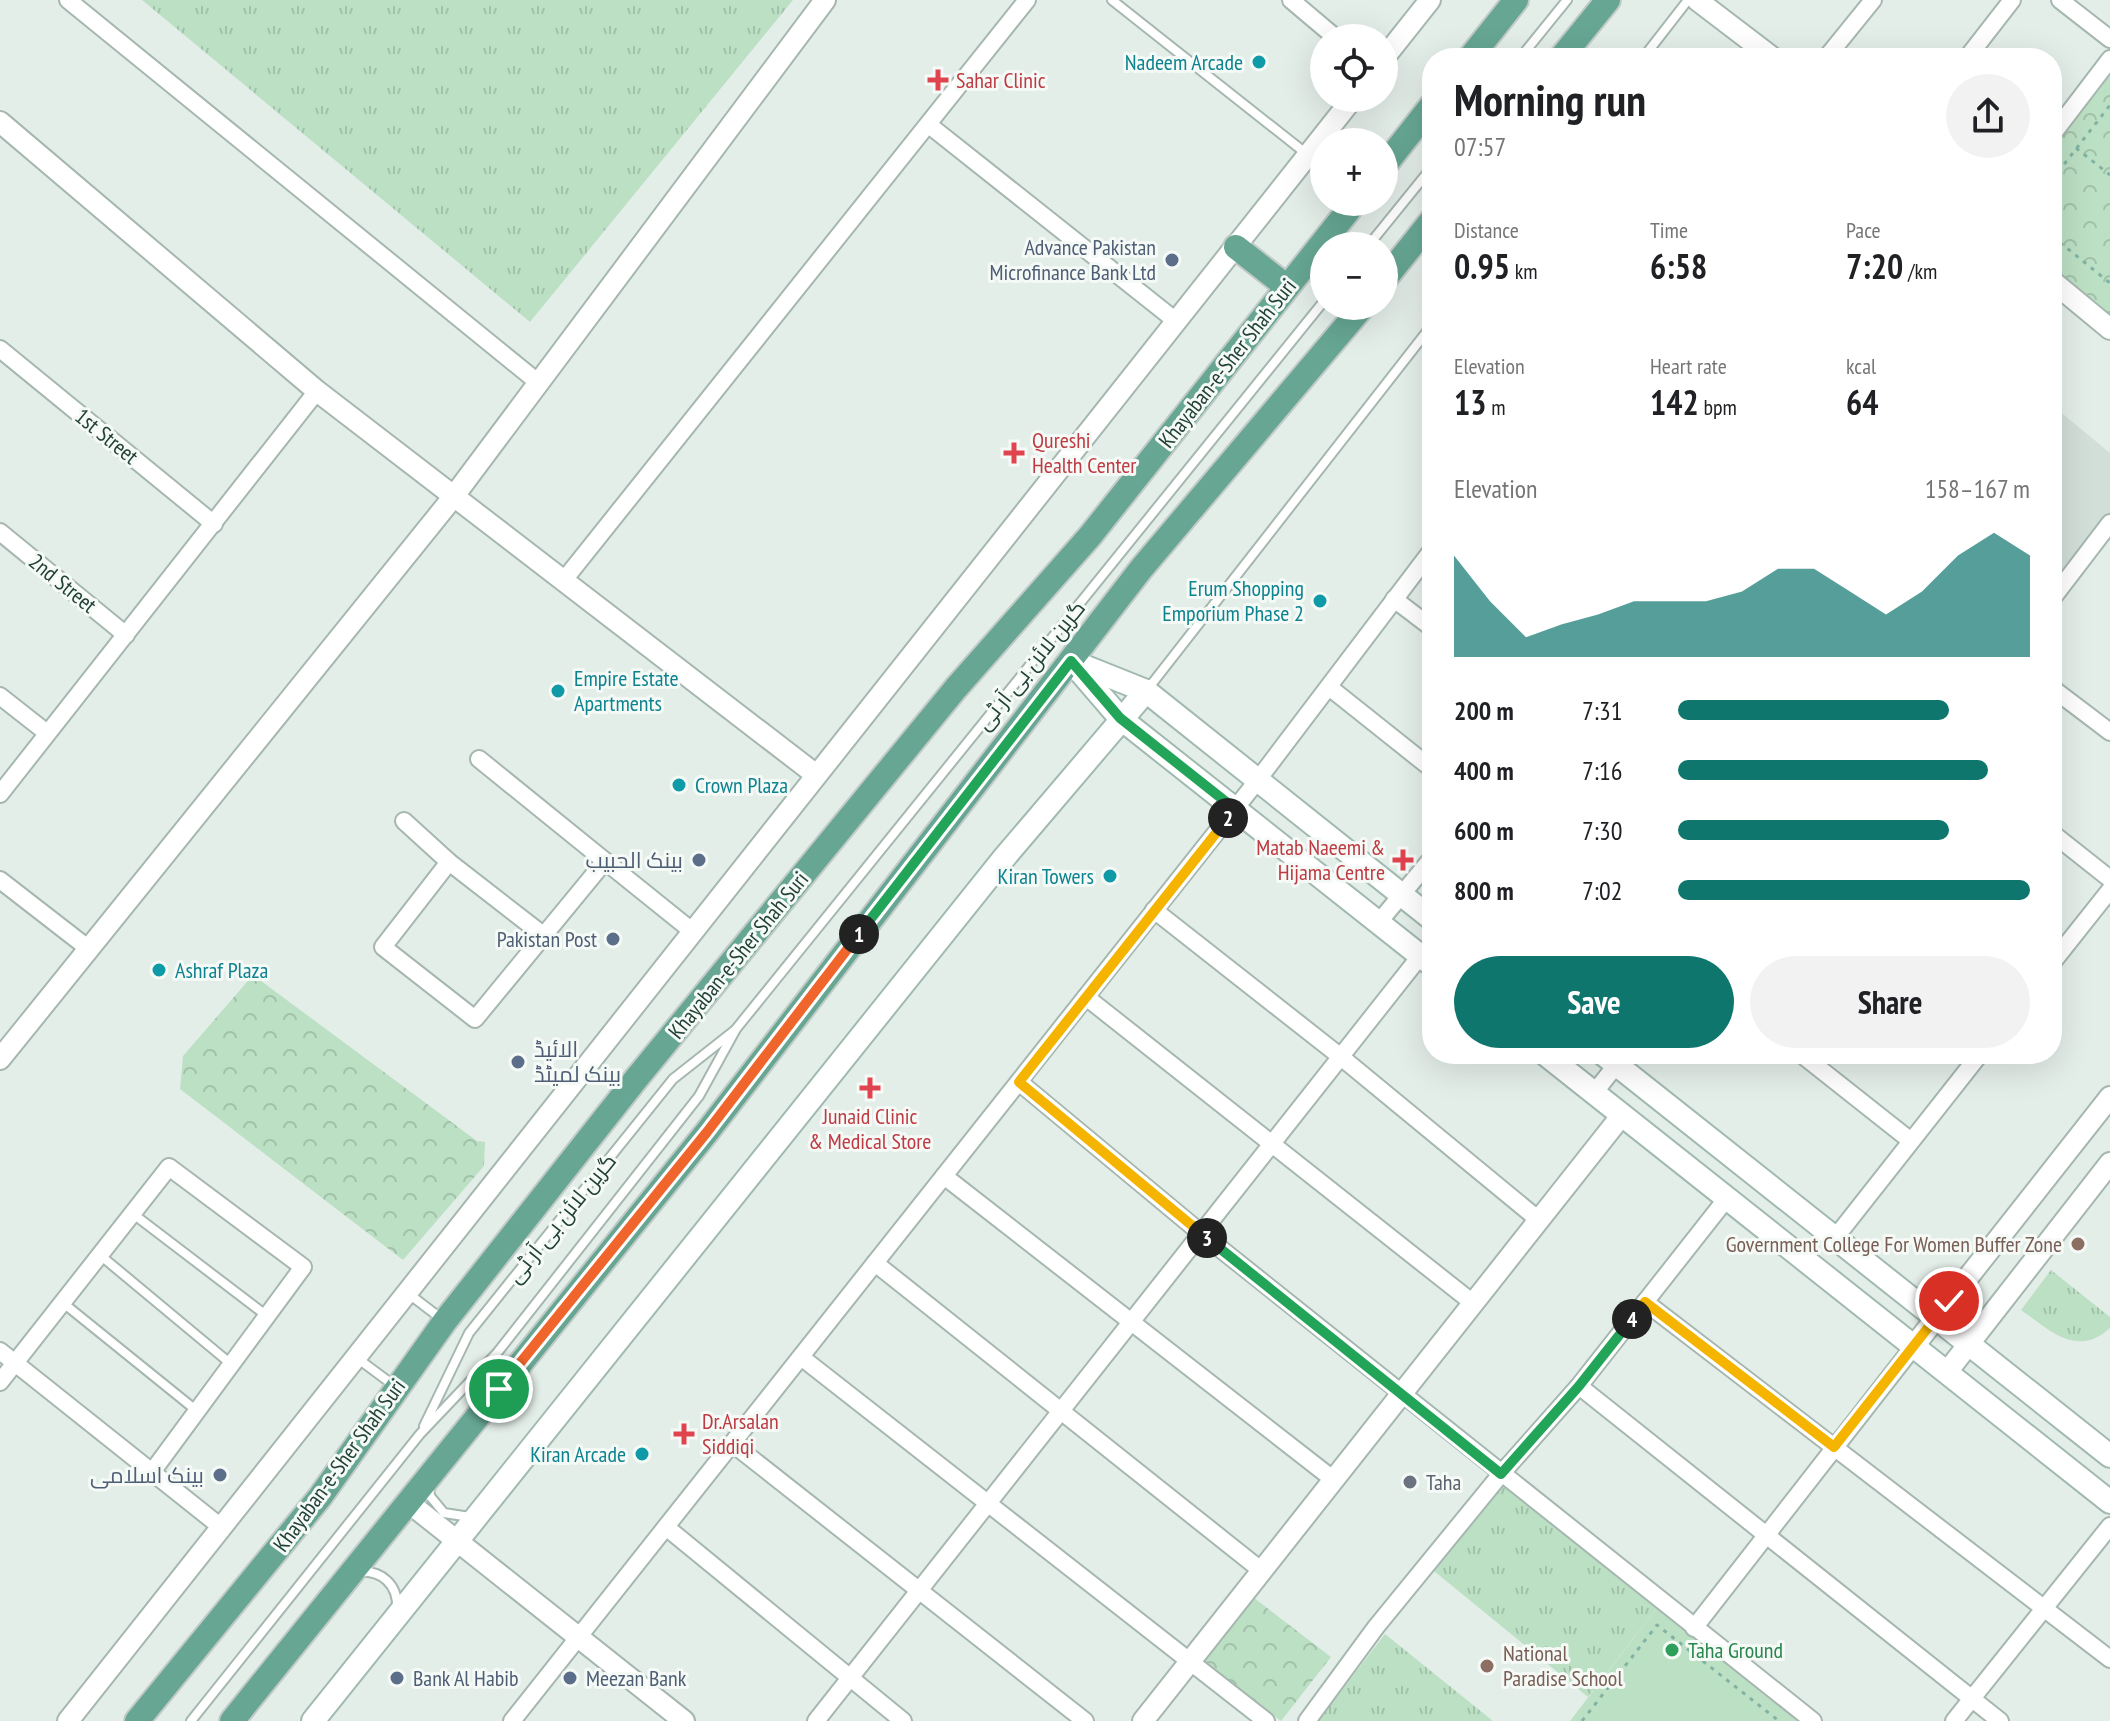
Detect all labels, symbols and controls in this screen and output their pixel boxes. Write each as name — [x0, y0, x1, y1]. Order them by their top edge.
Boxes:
map controls — [1310, 24, 1398, 320]
button: locate — [1310, 24, 1398, 112]
place label: Nadeem Arcade — [1125, 48, 1243, 76]
marker: Nadeem Arcade — [1250, 53, 1268, 71]
place label: Sahar Clinic — [956, 66, 1046, 94]
marker: Sahar Clinic — [927, 69, 949, 91]
text: Morning run — [1454, 71, 1646, 128]
button: share — [1946, 74, 2030, 158]
button: + — [1310, 128, 1398, 216]
text: 07:57 — [1454, 130, 1506, 163]
text: Distance — [1454, 216, 1519, 244]
text: Time — [1650, 216, 1688, 244]
text: Pace — [1846, 216, 1881, 244]
button: − — [1310, 232, 1398, 320]
place label: Advance Pakistan Microfinance Bank Ltd — [989, 233, 1156, 286]
text: 0.95 — [1454, 244, 1510, 288]
text: 6:58 — [1650, 244, 1707, 288]
text: 7:20 — [1846, 244, 1903, 288]
marker: Advance Pakistan Microfinance Bank Ltd — [1163, 251, 1181, 269]
text: km — [1510, 257, 1538, 285]
text: /km — [1903, 257, 1937, 285]
street label: Khayaban-e-Sher Shah Suri — [1152, 273, 1302, 453]
text: Elevation — [1454, 352, 1525, 380]
text: Heart rate — [1650, 352, 1727, 380]
text: kcal — [1846, 352, 1876, 380]
text: 13 — [1454, 380, 1487, 424]
text: 142 — [1650, 380, 1699, 424]
text: 64 — [1846, 380, 1879, 424]
text: m — [1487, 393, 1506, 421]
text: bpm — [1699, 393, 1737, 421]
street label: 1st Street — [70, 402, 144, 470]
place label: Qureshi Health Center — [1032, 426, 1136, 479]
marker: Qureshi Health Center — [1003, 442, 1025, 464]
text: Elevation — [1454, 472, 1537, 505]
text: 158–167 m — [1925, 472, 2030, 505]
street label: 2nd Street — [23, 547, 103, 619]
place label: Erum Shopping Emporium Phase 2 — [1162, 574, 1304, 627]
marker: Erum Shopping Emporium Phase 2 — [1311, 592, 1329, 610]
street label: گرین لائن بی آر ٹی — [969, 594, 1091, 736]
place label: Empire Estate Apartments — [574, 664, 679, 717]
marker: Empire Estate Apartments — [549, 682, 567, 700]
text: 200 m — [1454, 694, 1514, 727]
text: 7:31 — [1582, 694, 1622, 727]
text: 400 m — [1454, 754, 1514, 787]
text: 7:16 — [1582, 754, 1622, 787]
place label: Crown Plaza — [695, 771, 788, 799]
marker: Crown Plaza — [670, 776, 688, 794]
pin: 2 — [1208, 798, 1248, 838]
text: 2 — [1223, 804, 1233, 832]
text: 600 m — [1454, 814, 1514, 847]
text: 7:30 — [1582, 814, 1622, 847]
place label: Matab Naeemi & Hijama Centre — [1256, 833, 1385, 886]
place label: بينک الحبيب — [585, 846, 683, 874]
marker: Matab Naeemi & Hijama Centre — [1392, 849, 1414, 871]
marker: بينک الحبيب — [690, 851, 708, 869]
place label: Kiran Towers — [998, 862, 1094, 890]
street label: Khayaban-e-Sher Shah Suri — [662, 866, 814, 1044]
marker: Kiran Towers — [1101, 867, 1119, 885]
text: 800 m — [1454, 874, 1514, 907]
text: 7:02 — [1582, 874, 1622, 907]
pin: 1 — [839, 914, 879, 954]
text: 1 — [854, 920, 864, 948]
place label: Pakistan Post — [497, 925, 597, 953]
marker: Pakistan Post — [604, 930, 622, 948]
place label: Ashraf Plaza — [175, 956, 268, 984]
button: Save — [1454, 956, 1734, 1048]
button: Share — [1750, 956, 2030, 1048]
marker: Ashraf Plaza — [150, 961, 168, 979]
place label: الائیڈ بینک لمیٹڈ — [534, 1035, 621, 1088]
marker: الائیڈ بینک لمیٹڈ — [509, 1053, 527, 1071]
marker: Junaid Clinic & Medical Store — [859, 1077, 881, 1099]
place label: Junaid Clinic & Medical Store — [809, 1102, 931, 1155]
street label: گرین لائن بی آر ٹی — [500, 1147, 622, 1289]
pin: 3 — [1187, 1218, 1227, 1258]
text: 3 — [1202, 1224, 1212, 1252]
place label: Government College For Women Buffer Zone — [1726, 1230, 2062, 1258]
marker: Government College For Women Buffer Zone — [2069, 1235, 2087, 1253]
pin — [1915, 1267, 1983, 1335]
icon: check — [1927, 1279, 1971, 1323]
pin: 4 — [1612, 1299, 1652, 1339]
text: 4 — [1627, 1305, 1637, 1333]
pin — [465, 1355, 533, 1423]
icon: arrive — [477, 1367, 521, 1411]
street label: Khayaban-e-Sher Shah Suri — [267, 1373, 411, 1557]
place label: Dr.Arsalan Siddiqi — [702, 1407, 779, 1460]
marker: Dr.Arsalan Siddiqi — [673, 1423, 695, 1445]
place label: Kiran Arcade — [530, 1440, 626, 1468]
marker: Kiran Arcade — [633, 1445, 651, 1463]
place label: بینک اسلامی — [90, 1461, 204, 1489]
marker: بینک اسلامی — [211, 1466, 229, 1484]
place label: Taha — [1426, 1468, 1461, 1496]
marker: Taha — [1401, 1473, 1419, 1491]
place label: Taha Ground — [1688, 1636, 1783, 1664]
place label: National Paradise School — [1503, 1639, 1623, 1692]
marker: Taha Ground — [1663, 1641, 1681, 1659]
marker: National Paradise School — [1478, 1657, 1496, 1675]
place label: Bank Al Habib — [413, 1664, 519, 1692]
place label: Meezan Bank — [586, 1664, 687, 1692]
marker: Bank Al Habib — [388, 1669, 406, 1687]
marker: Meezan Bank — [561, 1669, 579, 1687]

